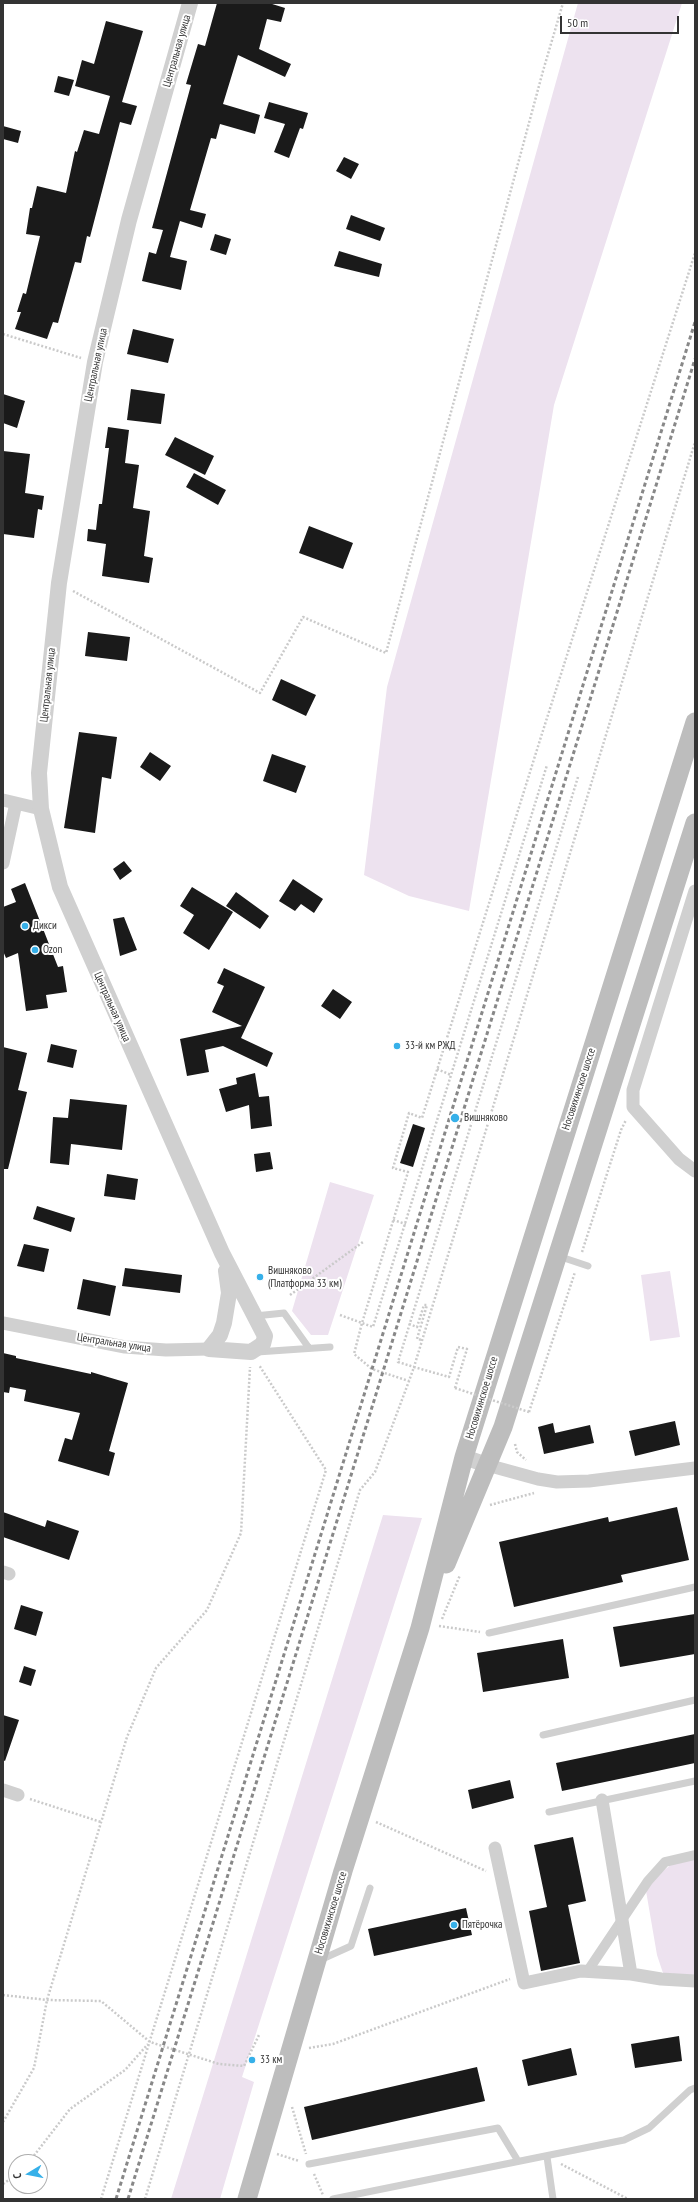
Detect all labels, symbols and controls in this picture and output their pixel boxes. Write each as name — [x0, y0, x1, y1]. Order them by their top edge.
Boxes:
scale bar — [562, 8, 681, 34]
street label: Центральная улица — [160, 13, 194, 89]
text: 50 m — [567, 15, 588, 30]
street label: Центральная улица — [82, 327, 110, 403]
street label: Центральная улица — [38, 647, 58, 723]
place label: Дикси — [33, 919, 57, 933]
marker: Дикси — [20, 921, 30, 931]
place label: Ozon — [43, 943, 62, 957]
marker: Ozon — [30, 945, 40, 955]
street label: Центральная улица — [91, 970, 133, 1044]
place label: 33-й км РЖД — [405, 1039, 456, 1053]
marker: 33-й км РЖД — [392, 1041, 402, 1051]
street label: Носовихинское шоссе — [560, 1046, 598, 1132]
place label: Вишняково — [464, 1111, 508, 1125]
marker: Вишняково — [449, 1112, 461, 1124]
place label: Вишняково (Платформа 33 км) — [268, 1264, 341, 1290]
marker: Вишняково (Платформа 33 км) — [255, 1272, 265, 1282]
street label: Центральная улица — [76, 1331, 152, 1355]
street label: Носовихинское шоссе — [463, 1355, 501, 1441]
street label: Носовихинское шоссе — [312, 1870, 350, 1956]
place label: Пятёрочка — [462, 1918, 503, 1932]
marker: Пятёрочка — [449, 1920, 459, 1930]
place label: 33 км — [260, 2053, 282, 2067]
marker: 33 км — [247, 2055, 257, 2065]
north arrow — [8, 2154, 48, 2194]
text: С — [10, 2172, 24, 2180]

